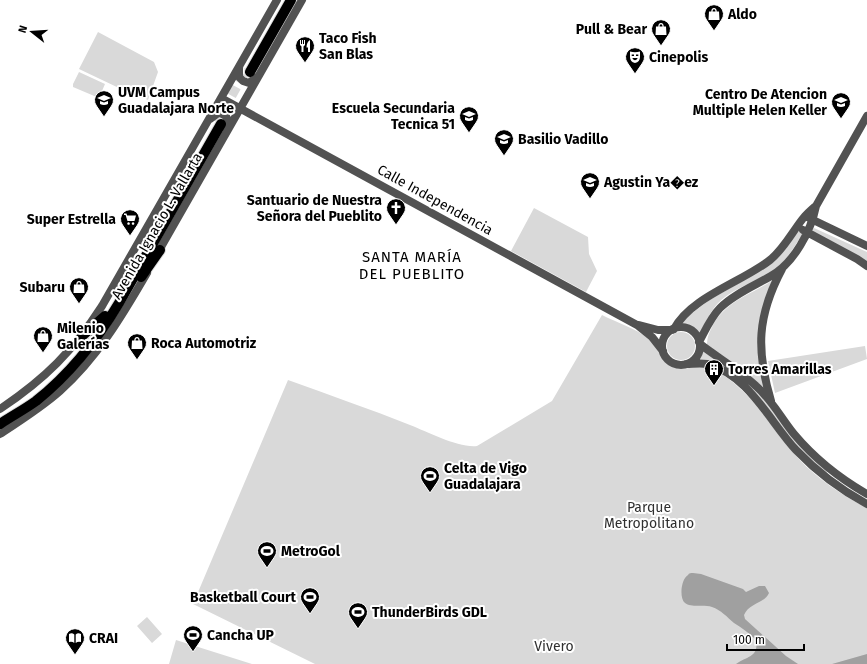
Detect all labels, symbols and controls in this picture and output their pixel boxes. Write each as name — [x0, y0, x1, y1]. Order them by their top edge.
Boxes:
shop icon: Aldo — [703, 3, 725, 31]
place label: Aldo — [727, 6, 757, 23]
north arrow — [12, 12, 52, 52]
shop icon: Pull & Bear — [650, 18, 672, 46]
place label: Pull & Bear — [576, 21, 647, 38]
text: N — [16, 24, 30, 35]
place label: Taco Fish San Blas — [319, 30, 377, 63]
restaurant icon: Taco Fish San Blas — [294, 35, 316, 63]
theatre icon: Cinepolis — [624, 46, 646, 74]
place label: Cinepolis — [649, 49, 708, 66]
place label: UVM Campus Guadalajara Norte — [118, 84, 234, 117]
place label: Centro De Atencion Multiple Helen Keller — [693, 86, 827, 119]
school or university icon: UVM Campus Guadalajara Norte — [93, 89, 115, 117]
school or university icon: Centro De Atencion Multiple Helen Keller — [830, 91, 852, 119]
place label: Escuela Secundaria Tecnica 51 — [332, 100, 455, 133]
school or university icon: Escuela Secundaria Tecnica 51 — [458, 105, 480, 133]
school or university icon: Basilio Vadillo — [493, 128, 515, 156]
place label: Basilio Vadillo — [518, 131, 608, 148]
street label: Avenida Ignacio L. Vallarta — [108, 150, 206, 302]
street label: Calle Independencia — [374, 161, 496, 239]
school or university icon: Agustin Ya�ez — [579, 171, 601, 199]
place label: Agustin Ya�ez — [603, 174, 699, 191]
place label: Santuario de Nuestra Señora del Pueblito — [247, 192, 382, 225]
church icon: Santuario de Nuestra Señora del Pueblito — [385, 197, 407, 225]
supermarket icon: Super Estrella — [119, 208, 141, 236]
place label: Super Estrella — [27, 211, 116, 228]
district label: SANTA MARÍA DEL PUEBLITO — [359, 248, 465, 283]
shop icon: Subaru — [68, 276, 90, 304]
place label: Subaru — [19, 279, 65, 296]
place label: Milenio Galerías — [57, 320, 109, 353]
shop icon: Milenio Galerías — [32, 325, 54, 353]
shop icon: Roca Automotriz — [126, 332, 148, 360]
place label: Roca Automotriz — [151, 335, 257, 352]
building icon: Torres Amarillas — [703, 358, 725, 386]
place label: Torres Amarillas — [728, 361, 832, 378]
place label: Celta de Vigo Guadalajara — [444, 460, 527, 493]
sports icon: Celta de Vigo Guadalajara — [419, 465, 441, 493]
park label: Parque Metropolitano — [604, 499, 694, 532]
sports icon: MetroGol — [256, 540, 278, 568]
place label: MetroGol — [281, 543, 341, 560]
sports icon: Basketball Court — [299, 586, 321, 614]
place label: Basketball Court — [190, 589, 297, 606]
sports icon: ThunderBirds GDL — [347, 601, 369, 629]
place label: ThunderBirds GDL — [372, 604, 487, 621]
sports icon: Cancha UP — [182, 624, 204, 652]
scale bar — [727, 626, 804, 652]
library icon: CRAI — [64, 627, 86, 655]
place label: Cancha UP — [207, 627, 275, 644]
place label: CRAI — [89, 630, 118, 647]
text: 100 m — [733, 633, 765, 647]
park label: Vivero — [534, 638, 574, 655]

